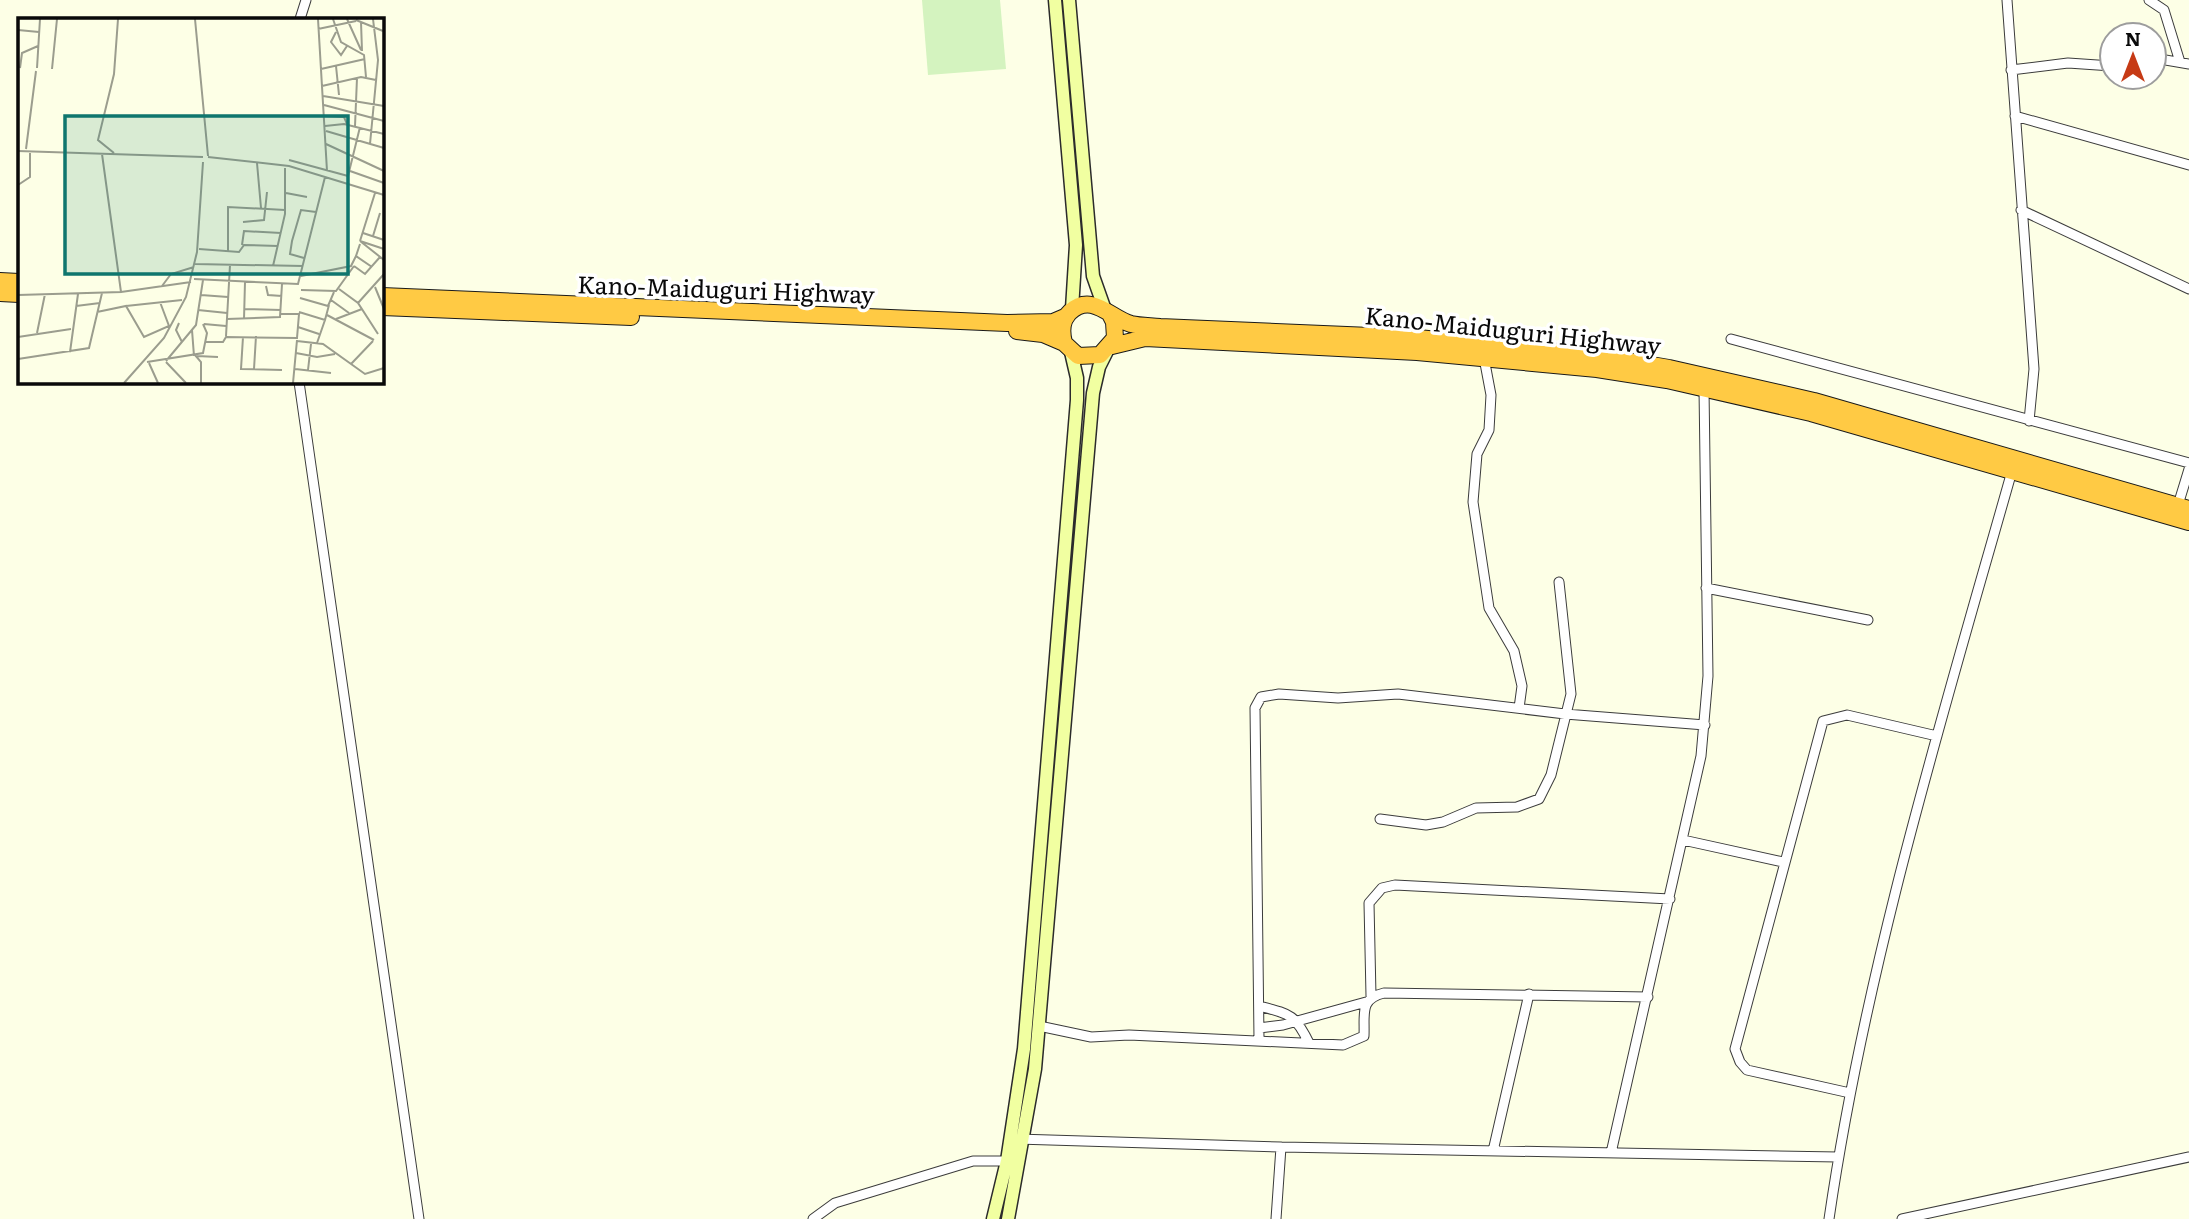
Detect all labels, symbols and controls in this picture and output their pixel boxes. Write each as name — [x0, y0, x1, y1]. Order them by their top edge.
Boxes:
inset map — [18, 18, 383, 383]
north arrow — [2098, 21, 2168, 91]
text: N — [2125, 24, 2141, 52]
street label: Kano-Maiduguri Highway — [577, 265, 876, 311]
street label: Kano-Maiduguri Highway — [1363, 296, 1663, 362]

